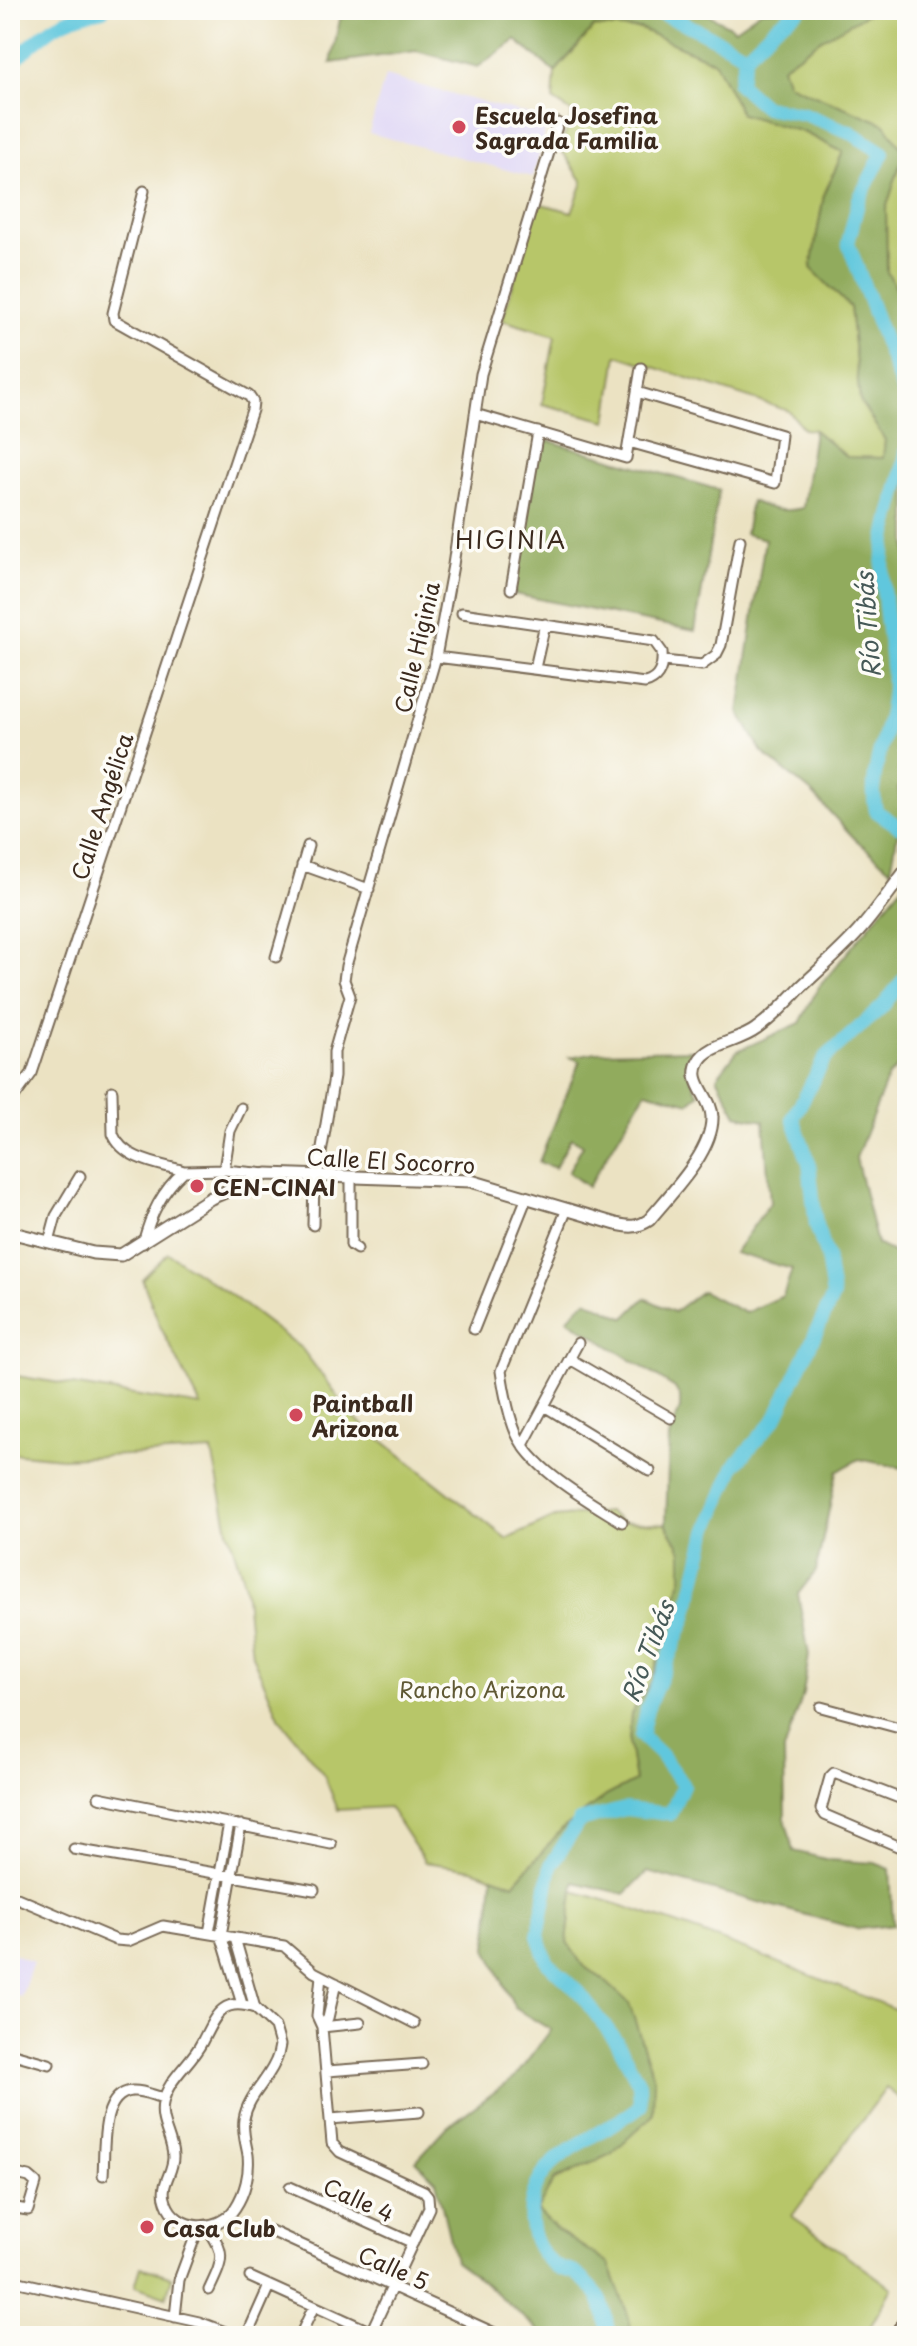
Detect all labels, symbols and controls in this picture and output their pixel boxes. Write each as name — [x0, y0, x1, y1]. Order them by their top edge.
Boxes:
place label: Escuela Josefina Sagrada Familia — [475, 98, 659, 156]
marker: Escuela Josefina Sagrada Familia — [450, 118, 468, 136]
district label: HIGINIA — [455, 521, 567, 557]
water label: Río Tibás — [845, 569, 889, 679]
street label: Calle Higinia — [385, 577, 447, 716]
street label: Calle Angélica — [62, 728, 140, 884]
street label: Calle El Socorro — [306, 1139, 476, 1181]
place label: CEN-CINAI — [213, 1170, 336, 1203]
marker: CEN-CINAI — [188, 1177, 206, 1195]
place label: Paintball Arizona — [311, 1386, 413, 1444]
marker: Paintball Arizona — [287, 1406, 305, 1424]
water label: Río Tibás — [611, 1593, 683, 1707]
park label: Rancho Arizona — [399, 1672, 565, 1705]
street label: Calle 4 — [318, 2169, 400, 2229]
place label: Casa Club — [163, 2211, 276, 2244]
marker: Casa Club — [138, 2218, 156, 2236]
street label: Calle 5 — [353, 2237, 435, 2297]

